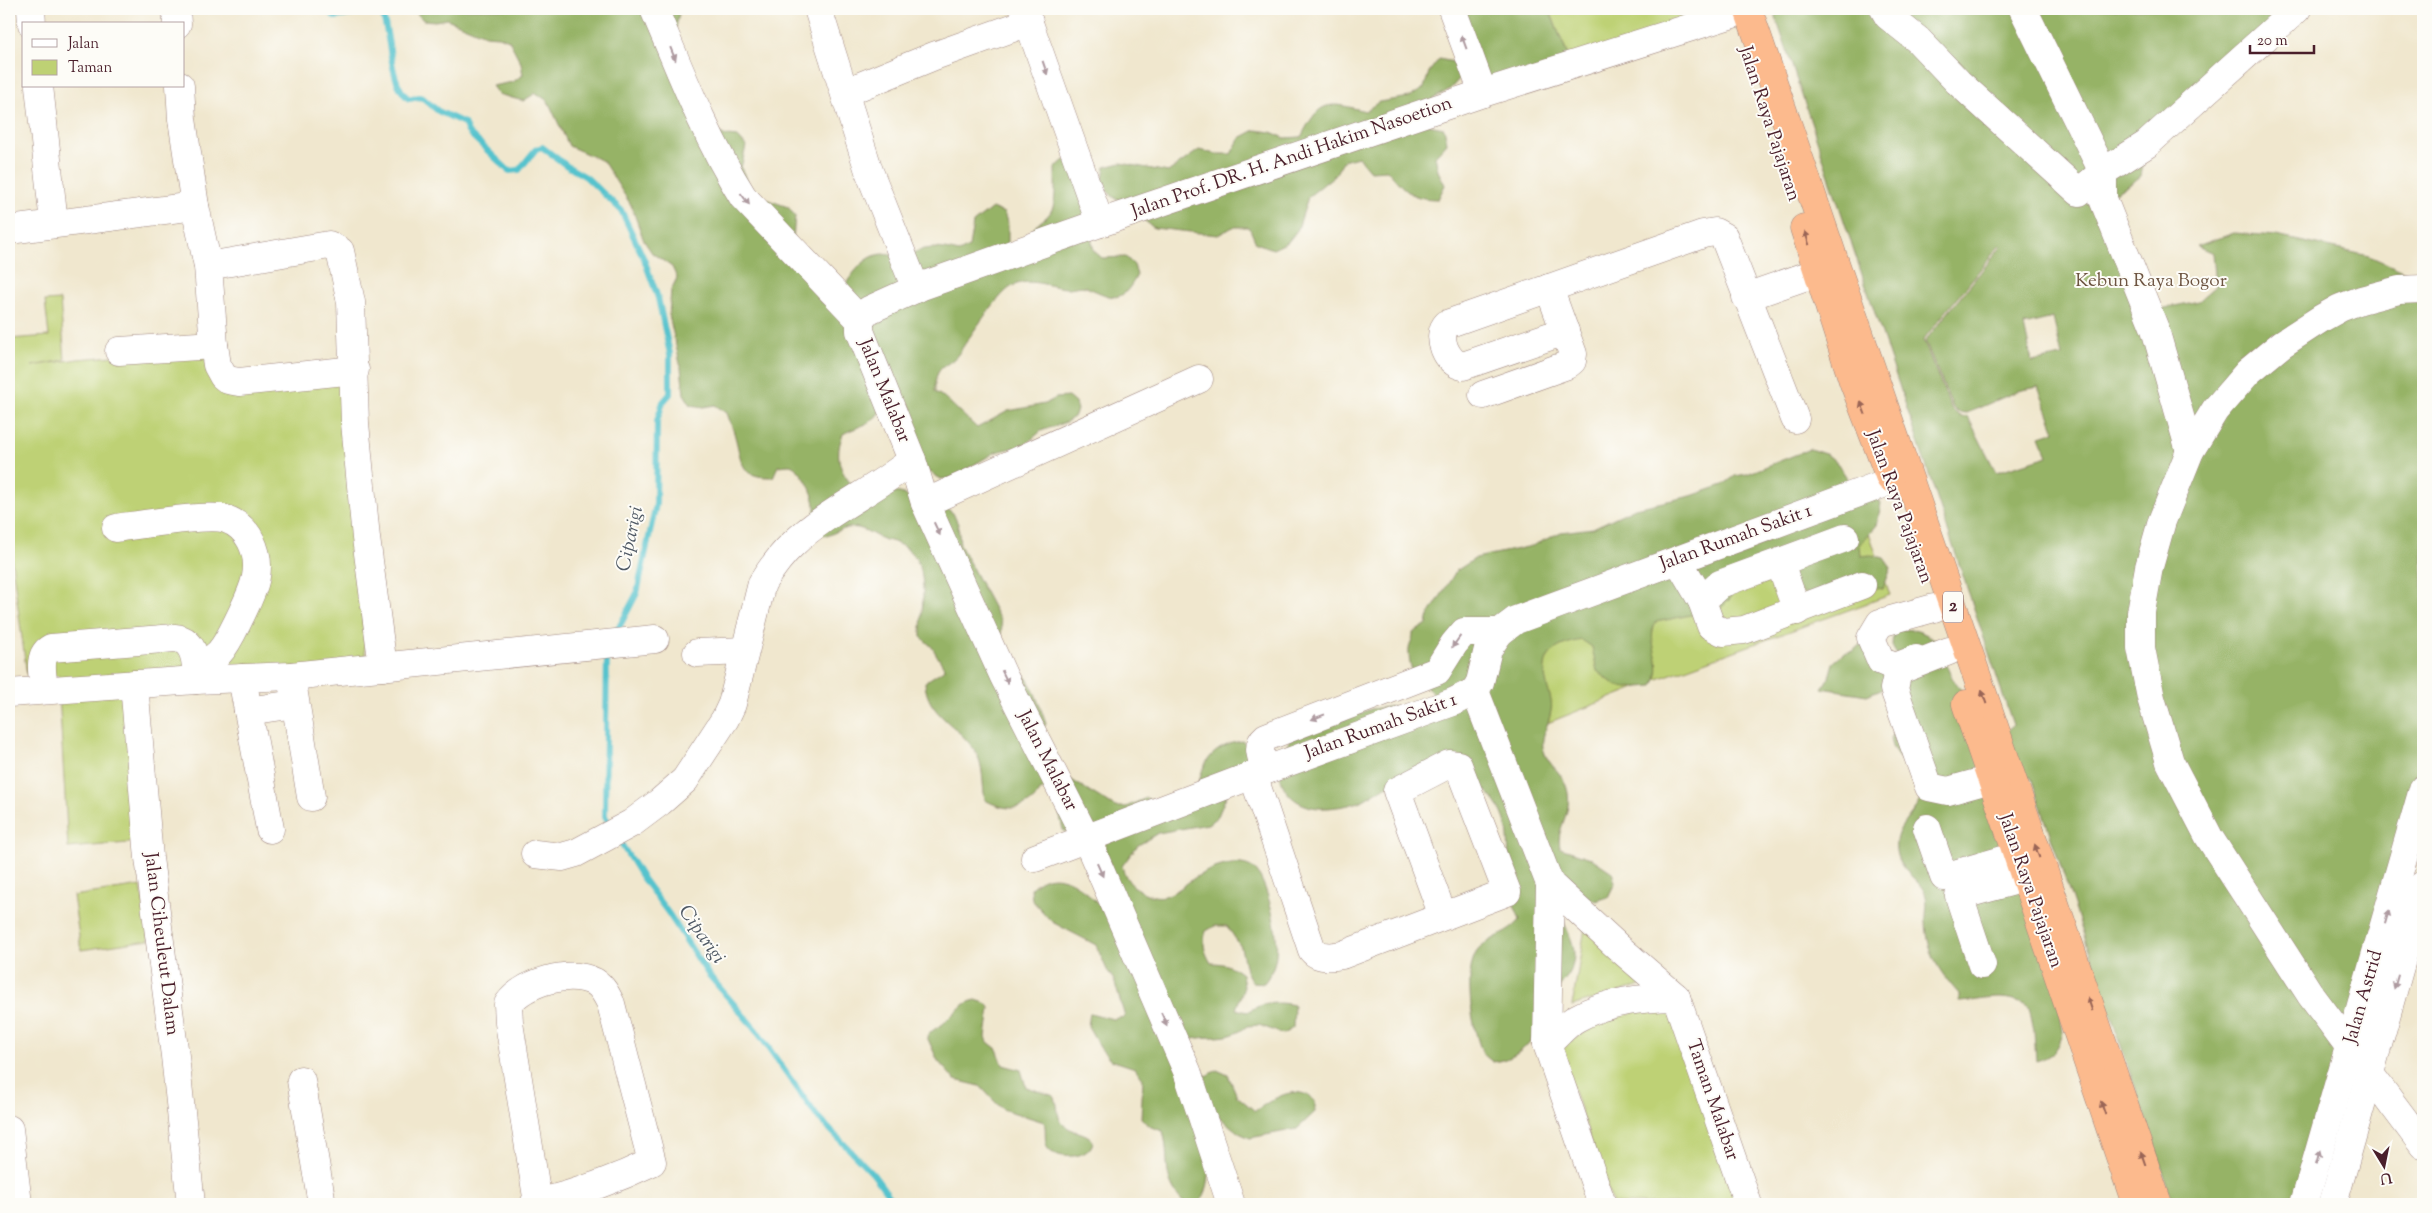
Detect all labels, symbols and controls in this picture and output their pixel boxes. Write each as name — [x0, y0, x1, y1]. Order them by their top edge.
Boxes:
legend — [22, 22, 185, 88]
scale bar — [2250, 22, 2313, 54]
text: 20 m — [2257, 31, 2288, 52]
text: Jalan — [67, 34, 99, 55]
one-way arrow — [1460, 34, 1468, 49]
street label: Jalan Raya Pajajaran — [1731, 42, 1807, 205]
one-way arrow — [669, 47, 677, 61]
text: Taman — [68, 58, 112, 79]
one-way arrow — [1041, 61, 1049, 76]
street label: Jalan Prof. DR. H. Andi Hakim Nasoetion — [1127, 90, 1456, 226]
one-way arrow — [740, 192, 750, 206]
one-way arrow — [1802, 230, 1810, 245]
park label: Kebun Raya Bogor — [2075, 268, 2227, 295]
street label: Jalan Malabar — [851, 334, 917, 447]
one-way arrow — [1859, 401, 1866, 416]
street label: Jalan Raya Pajajaran — [1858, 425, 1939, 588]
street label: Jalan Rumah Sakit 1 — [1655, 498, 1816, 578]
water label: Ciparigi — [610, 504, 652, 574]
one-way arrow — [933, 522, 941, 536]
road number: 2 — [1943, 592, 1963, 622]
one-way arrow — [1451, 635, 1461, 649]
one-way arrow — [1001, 670, 1009, 684]
street label: Jalan Rumah Sakit 1 — [1300, 687, 1461, 767]
one-way arrow — [1980, 689, 1988, 704]
street label: Jalan Malabar — [1010, 705, 1084, 816]
one-way arrow — [1310, 713, 1325, 721]
street label: Jalan Raya Pajajaran — [1991, 809, 2069, 972]
one-way arrow — [2033, 843, 2041, 858]
street label: Jalan Ciheuleut Dalam — [136, 850, 186, 1037]
one-way arrow — [1096, 863, 1104, 877]
water label: Ciparigi — [670, 900, 732, 970]
one-way arrow — [2384, 910, 2392, 925]
street label: Jalan Astrid — [2337, 947, 2390, 1048]
one-way arrow — [2392, 975, 2400, 990]
one-way arrow — [2086, 997, 2093, 1012]
one-way arrow — [1161, 1012, 1169, 1026]
street label: Taman Malabar — [1679, 1036, 1745, 1164]
one-way arrow — [2099, 1101, 2106, 1116]
north arrow — [2360, 1140, 2410, 1190]
one-way arrow — [2138, 1150, 2146, 1165]
one-way arrow — [2314, 1150, 2322, 1165]
text: U — [2378, 1166, 2393, 1188]

